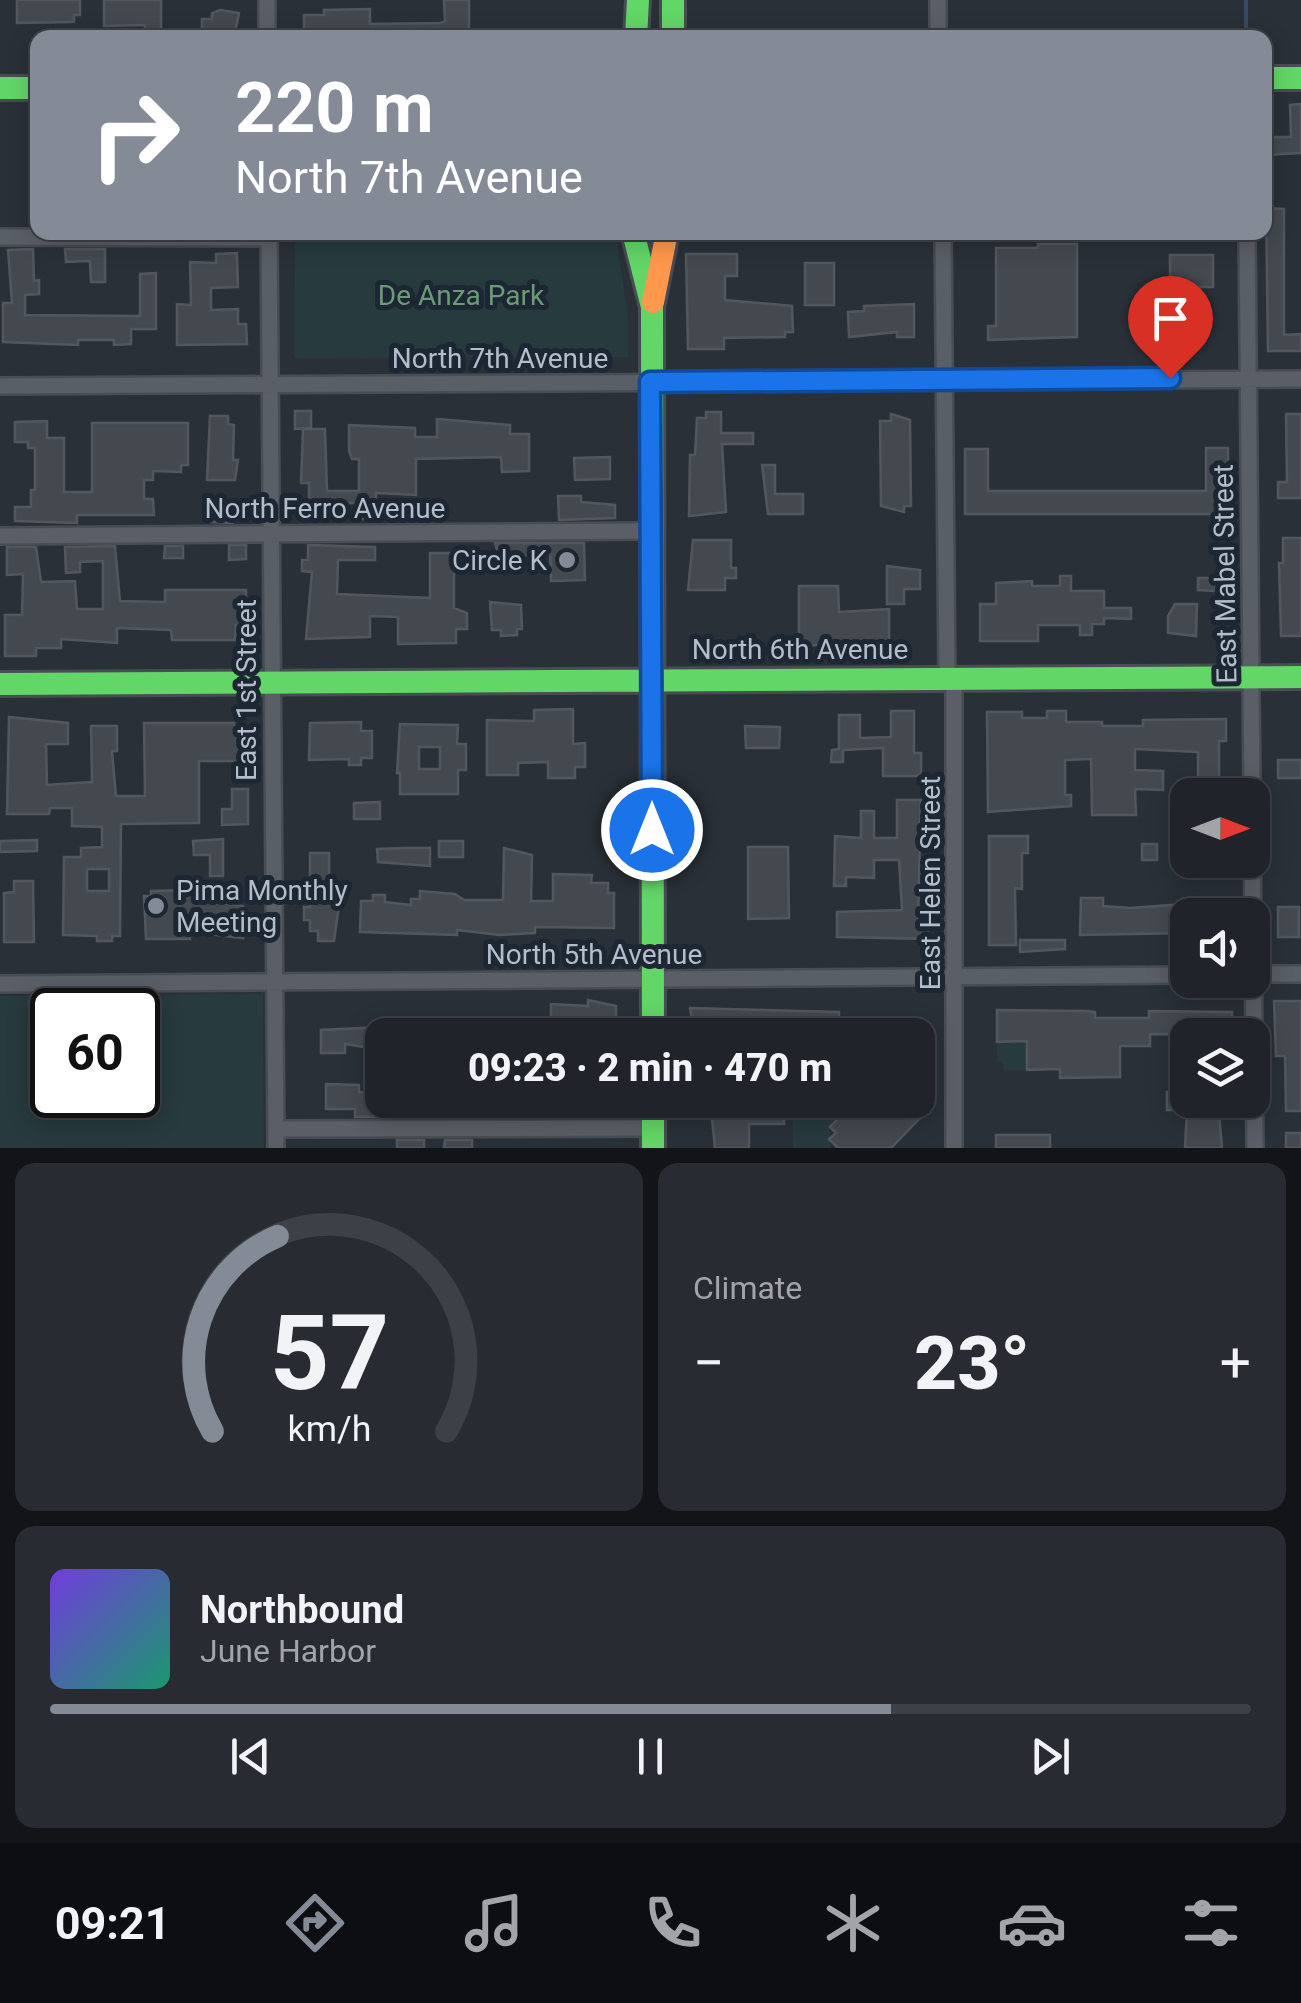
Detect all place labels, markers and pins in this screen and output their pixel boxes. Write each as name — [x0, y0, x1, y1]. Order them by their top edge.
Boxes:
pin — [1128, 276, 1213, 379]
place label: Circle K — [452, 544, 547, 577]
marker: Circle K — [556, 549, 578, 571]
place label: Pima Monthly Meeting — [176, 874, 348, 939]
marker: Pima Monthly Meeting — [145, 895, 167, 917]

